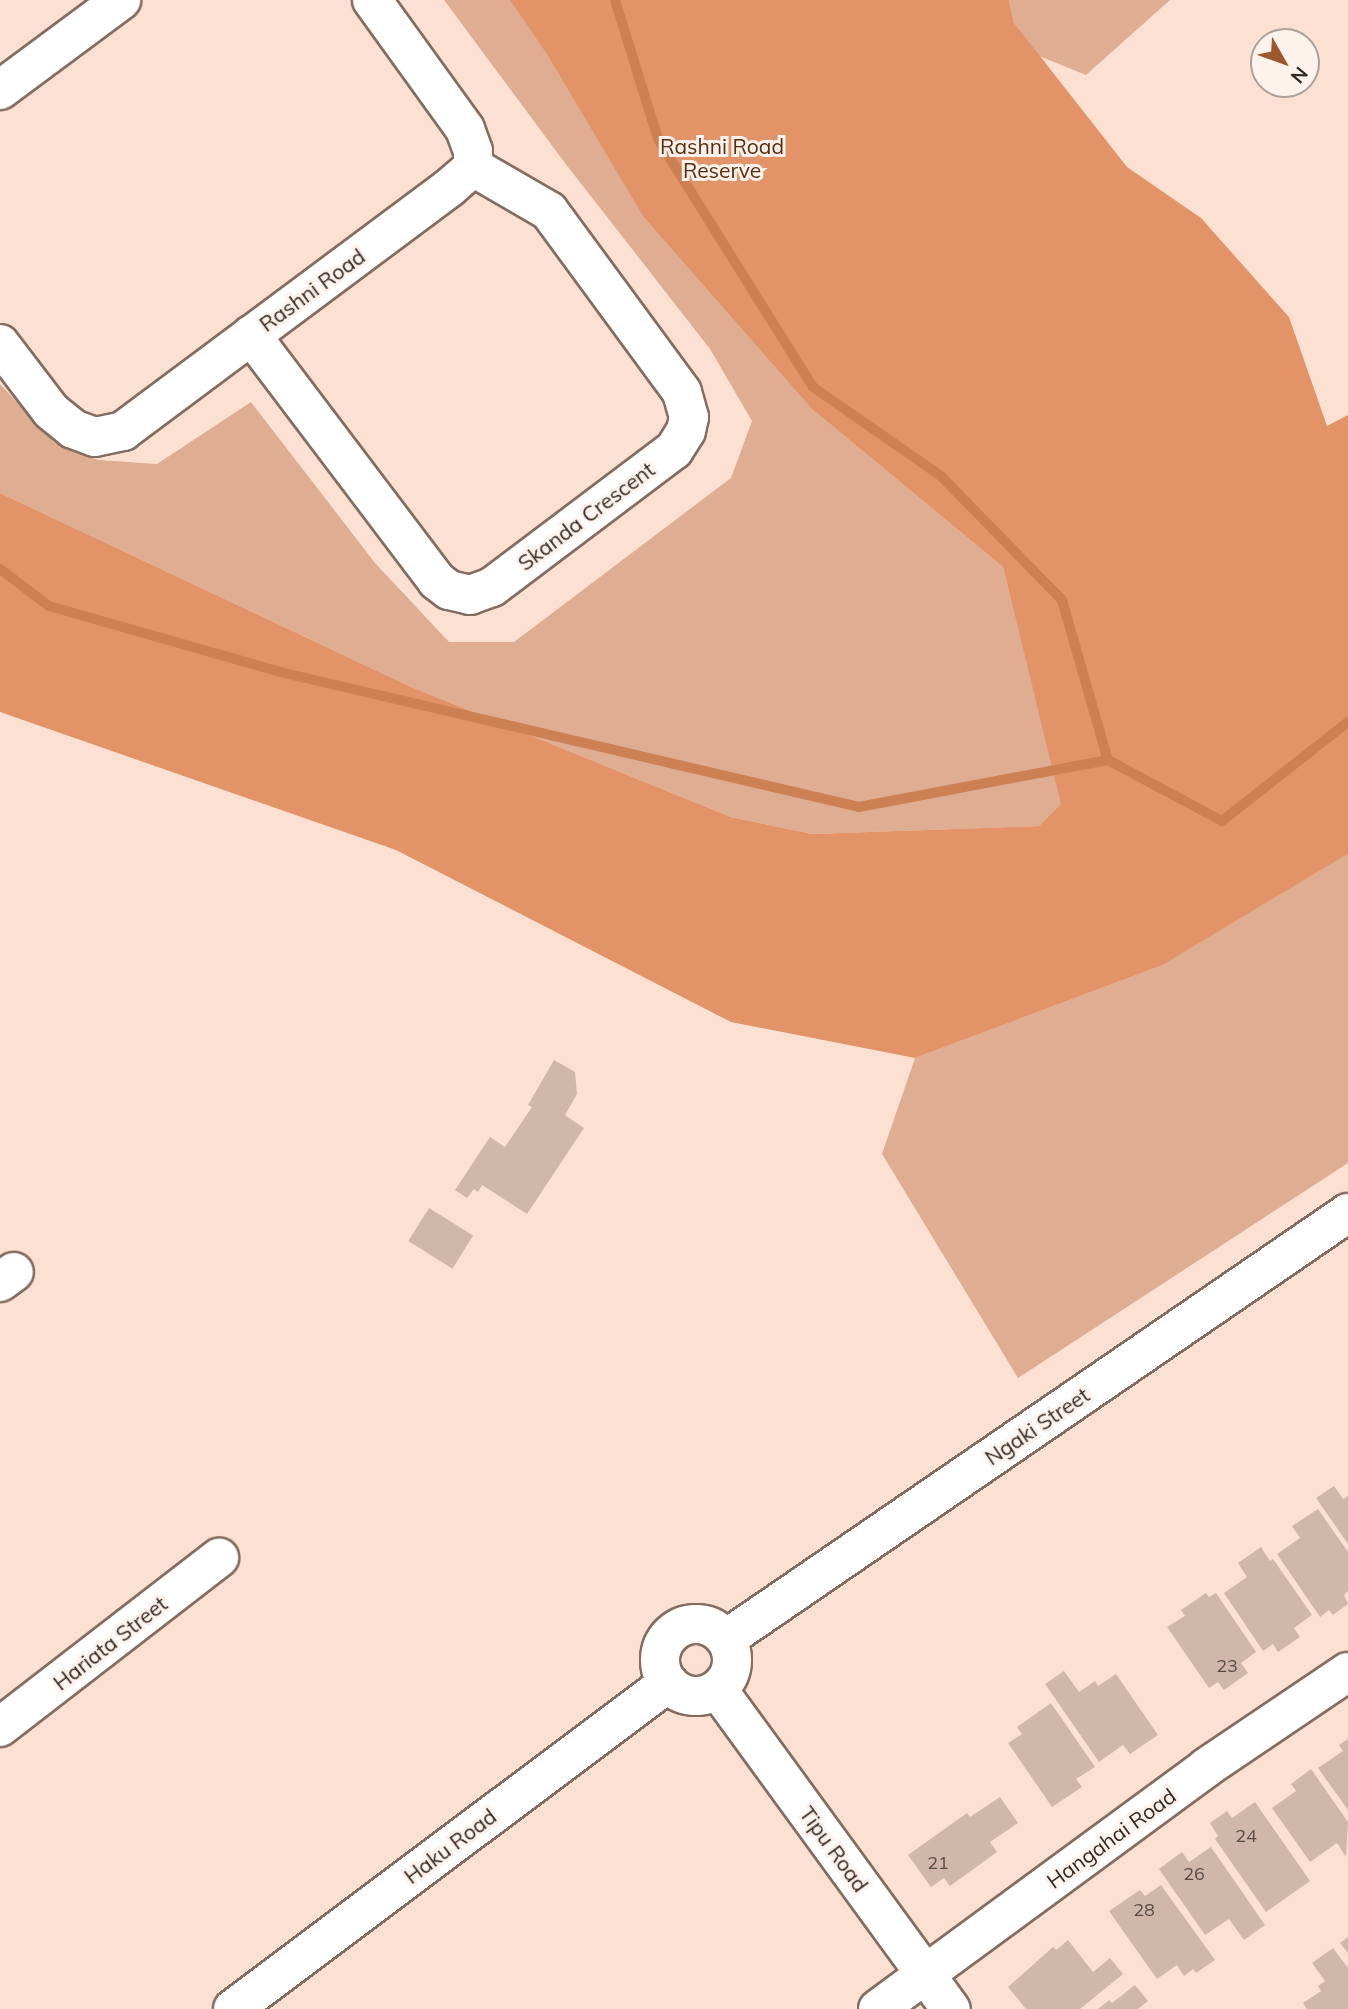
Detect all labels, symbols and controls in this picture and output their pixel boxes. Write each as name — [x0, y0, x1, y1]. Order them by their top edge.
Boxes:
north arrow — [1250, 28, 1320, 98]
text: N — [1286, 62, 1313, 88]
park label: Rashni Road Reserve — [660, 133, 784, 183]
street label: Rashni Road — [254, 243, 370, 337]
street label: Skanda Crescent — [513, 456, 659, 576]
street label: Ngaki Street — [980, 1382, 1094, 1470]
street label: Hariata Street — [48, 1591, 172, 1695]
house number: 23 — [1216, 1655, 1238, 1677]
street label: Hangahai Road — [1042, 1783, 1180, 1893]
street label: Tipu Road — [795, 1801, 873, 1897]
street label: Haku Road — [399, 1803, 501, 1889]
house number: 24 — [1235, 1825, 1257, 1847]
house number: 21 — [927, 1852, 949, 1874]
house number: 26 — [1183, 1863, 1205, 1885]
house number: 28 — [1133, 1899, 1155, 1921]

